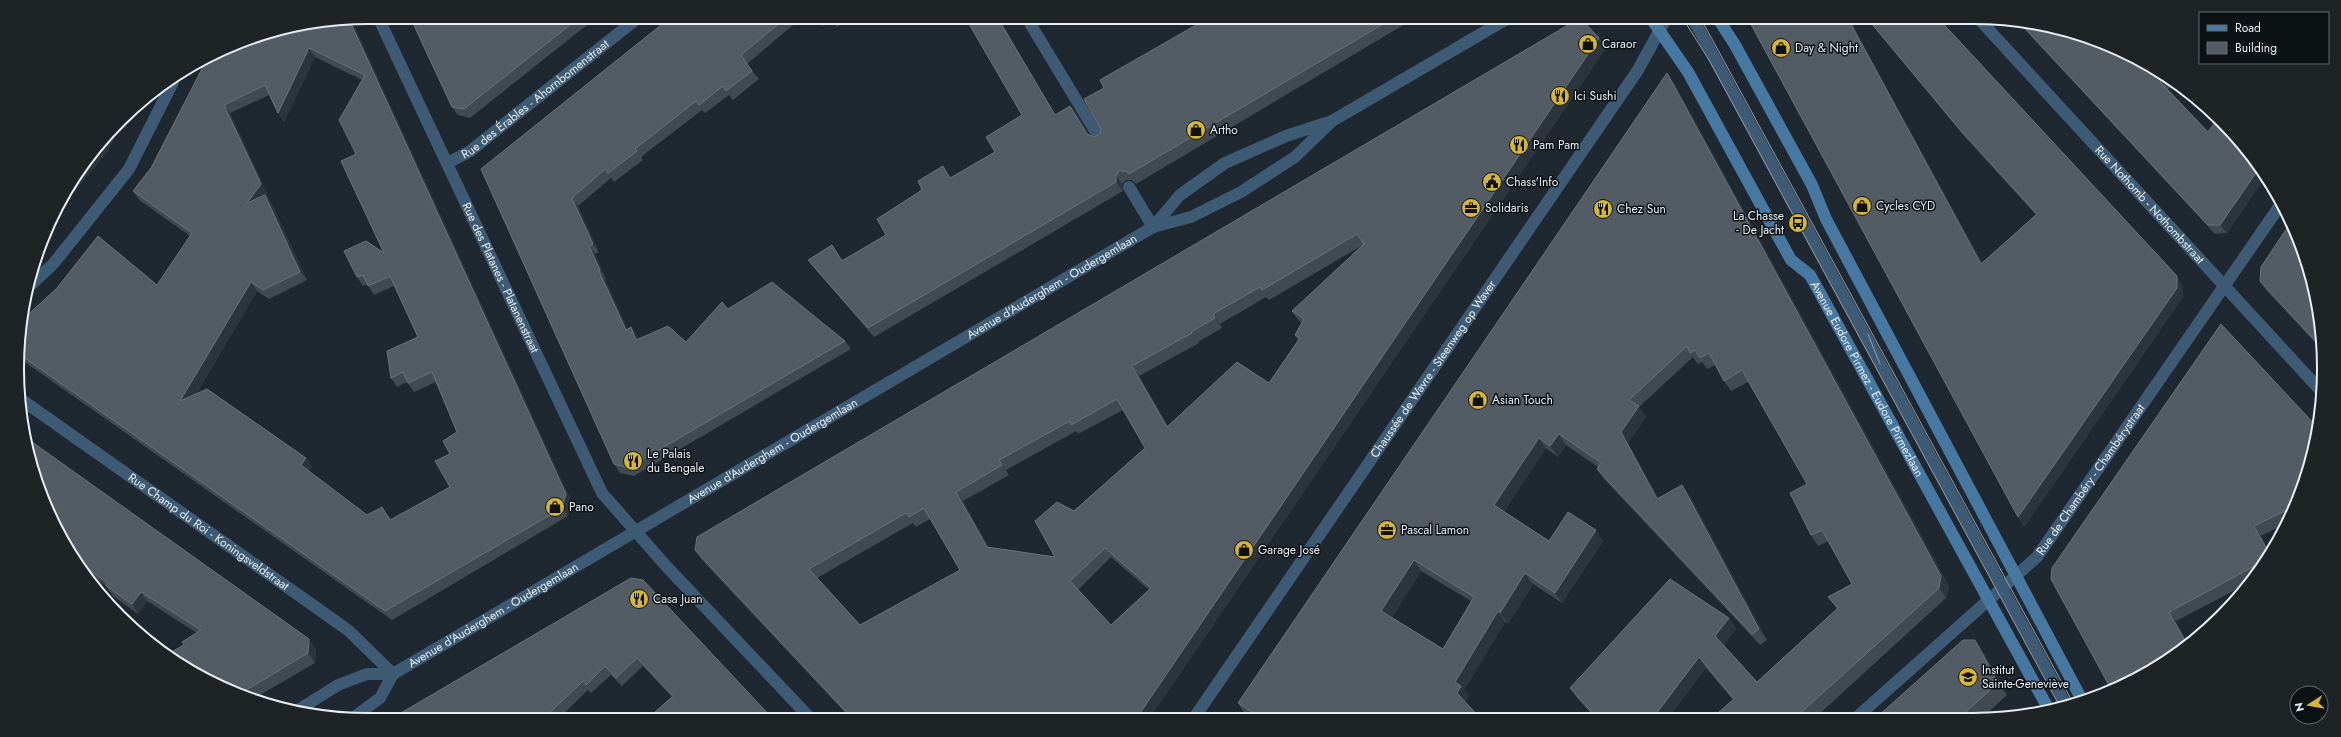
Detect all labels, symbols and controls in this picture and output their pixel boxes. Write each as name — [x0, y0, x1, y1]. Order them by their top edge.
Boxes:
legend — [2199, 12, 2329, 64]
text: Road — [2235, 19, 2261, 37]
shop icon: Caraor — [1577, 33, 1599, 55]
street label: Rue des Érables - Ahornbomenstraat — [458, 35, 613, 163]
place label: Caraor — [1602, 35, 1637, 53]
shop icon: Day & Night — [1770, 37, 1792, 59]
place label: Day & Night — [1795, 39, 1858, 57]
text: Building — [2235, 39, 2277, 57]
restaurant icon: Ici Sushi — [1549, 85, 1571, 107]
place label: Ici Sushi — [1574, 87, 1617, 105]
shop icon: Artho — [1185, 119, 1207, 141]
place label: Artho — [1210, 121, 1238, 139]
restaurant icon: Pam Pam — [1508, 134, 1530, 156]
place label: Pam Pam — [1533, 136, 1579, 154]
street label: Rue Nothomb - Nothombstraat — [2091, 142, 2209, 268]
public building icon: Chass'Info — [1481, 171, 1503, 193]
place label: Chass'Info — [1506, 173, 1559, 191]
shop icon: Cycles CYD — [1851, 195, 1873, 217]
office icon: Solidaris — [1460, 197, 1482, 219]
place label: Cycles CYD — [1876, 197, 1935, 215]
restaurant icon: Chez Sun — [1592, 198, 1614, 220]
street label: Rue des Platanes - Platanenstraat — [458, 199, 544, 356]
place label: Solidaris — [1485, 199, 1529, 217]
place label: Chez Sun — [1617, 200, 1666, 218]
place label: La Chasse - De Jacht — [1733, 207, 1784, 239]
bus stop icon: La Chasse - De Jacht — [1787, 212, 1809, 234]
street label: Avenue d'Auderghem - Oudergemlaan — [963, 229, 1140, 344]
street label: Chaussée de Wavre - Steenweg op Waver — [1366, 276, 1501, 462]
street label: Avenue Eudore Pirmez - Eudore Pirmezlaan — [1806, 278, 1928, 480]
shop icon: Asian Touch — [1467, 389, 1489, 411]
place label: Asian Touch — [1492, 391, 1553, 409]
street label: Avenue d'Auderghem - Oudergemlaan — [684, 394, 861, 508]
street label: Rue de Chambéry - Chambérystraat — [2032, 400, 2149, 559]
place label: Le Palais du Bengale — [647, 445, 704, 477]
restaurant icon: Le Palais du Bengale — [622, 450, 644, 472]
street label: Rue Champ du Roi - Koningsveldstraat — [124, 469, 293, 595]
shop icon: Pano — [544, 496, 566, 518]
place label: Pano — [569, 498, 594, 516]
office icon: Pascal Lamon — [1376, 519, 1398, 541]
place label: Pascal Lamon — [1401, 521, 1469, 539]
shop icon: Garage José — [1233, 539, 1255, 561]
place label: Garage José — [1258, 541, 1320, 559]
street label: Avenue d'Auderghem - Oudergemlaan — [405, 558, 582, 672]
restaurant icon: Casa Juan — [628, 588, 650, 610]
place label: Casa Juan — [653, 590, 702, 608]
place label: Institut Sainte-Geneviève — [1982, 661, 2069, 693]
school or university icon: Institut Sainte-Geneviève — [1957, 666, 1979, 688]
north arrow — [2289, 685, 2329, 725]
text: N — [2290, 701, 2308, 713]

